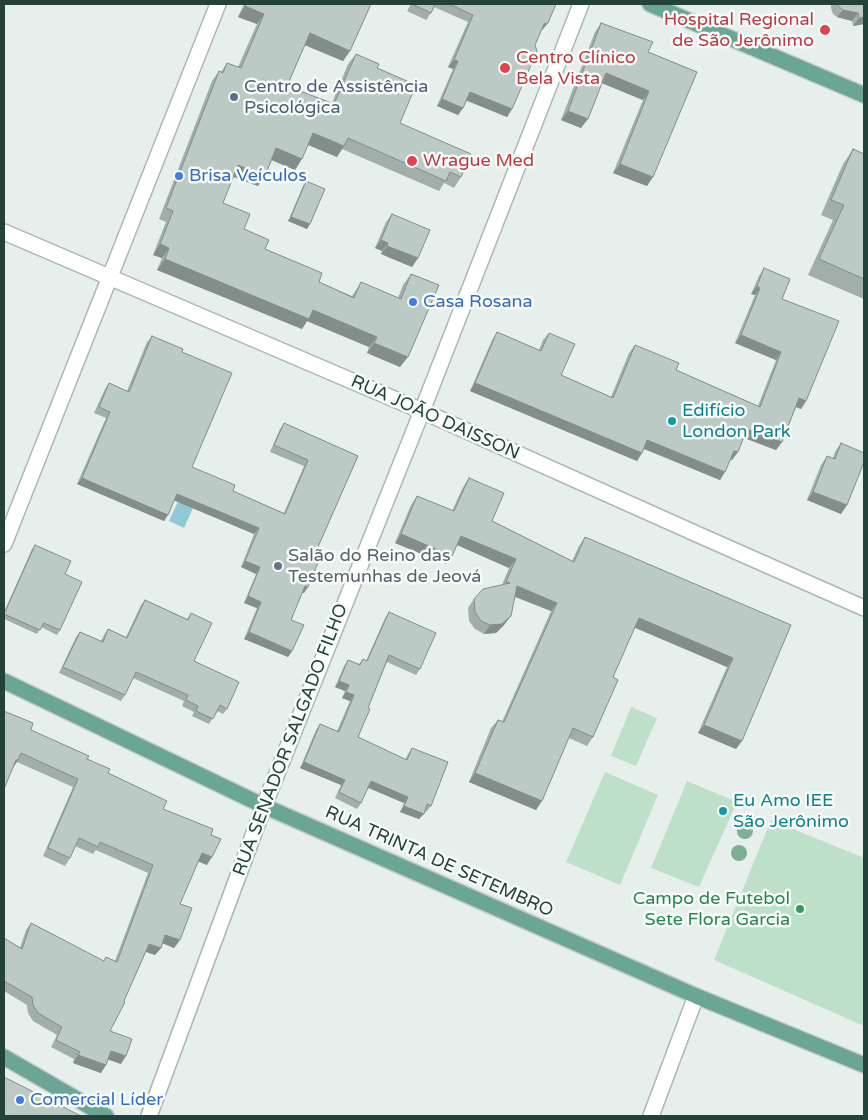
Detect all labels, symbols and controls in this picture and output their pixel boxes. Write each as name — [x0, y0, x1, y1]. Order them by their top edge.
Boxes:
place label: Hospital Regional de São Jerônimo — [664, 9, 814, 52]
marker: Hospital Regional de São Jerônimo — [818, 23, 832, 37]
place label: Centro Clínico Bela Vista — [516, 47, 636, 90]
marker: Centro Clínico Bela Vista — [498, 61, 512, 75]
place label: Centro de Assistência Psicológica — [244, 76, 428, 118]
marker: Centro de Assistência Psicológica — [228, 91, 240, 103]
place label: Wrague Med — [423, 150, 534, 172]
marker: Wrague Med — [405, 154, 419, 168]
place label: Brisa Veículos — [189, 165, 307, 187]
marker: Brisa Veículos — [173, 170, 185, 182]
place label: Casa Rosana — [423, 291, 533, 313]
marker: Casa Rosana — [407, 296, 419, 308]
street label: RUA JOÃO DAISSON — [347, 371, 523, 465]
place label: Edifício London Park — [682, 400, 791, 442]
marker: Edifício London Park — [666, 415, 678, 427]
place label: Salão do Reino das Testemunhas de Jeová — [288, 545, 481, 588]
marker: Salão do Reino das Testemunhas de Jeová — [272, 560, 284, 572]
street label: RUA SENADOR SALGADO FILHO — [229, 601, 353, 879]
place label: Eu Amo IEE São Jerônimo — [733, 790, 849, 832]
street label: RUA TRINTA DE SETEMBRO — [322, 802, 556, 922]
marker: Eu Amo IEE São Jerônimo — [717, 805, 729, 817]
place label: Campo de Futebol Sete Flora Garcia — [633, 888, 790, 931]
marker: Campo de Futebol Sete Flora Garcia — [794, 903, 806, 915]
place label: Comercial Líder — [30, 1089, 163, 1111]
marker: Comercial Líder — [14, 1094, 26, 1106]

